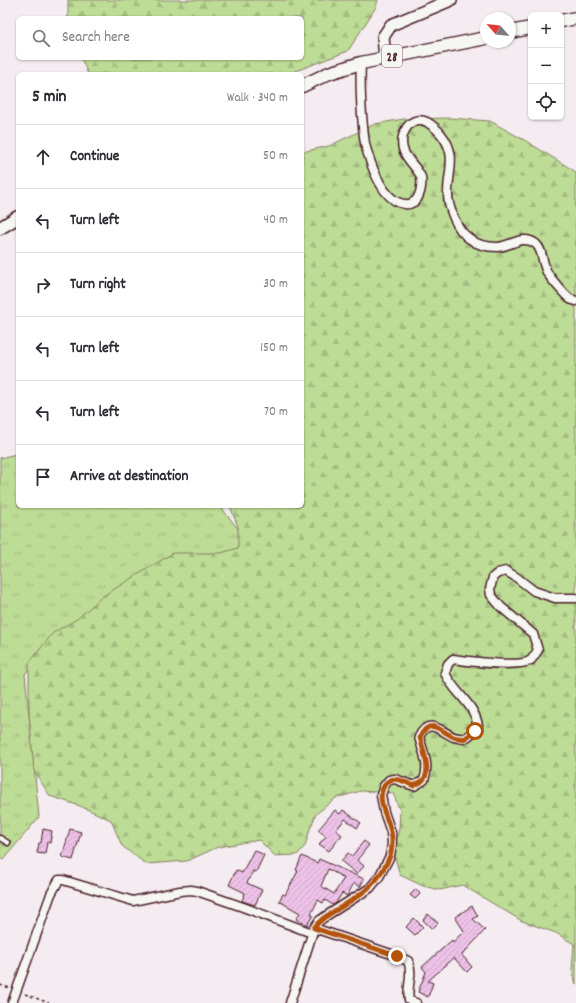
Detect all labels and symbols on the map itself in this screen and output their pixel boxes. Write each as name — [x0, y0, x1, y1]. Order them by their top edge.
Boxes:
north arrow — [480, 12, 516, 48]
road number: 28 — [382, 45, 402, 67]
route start — [466, 722, 484, 740]
route end — [388, 947, 406, 965]

